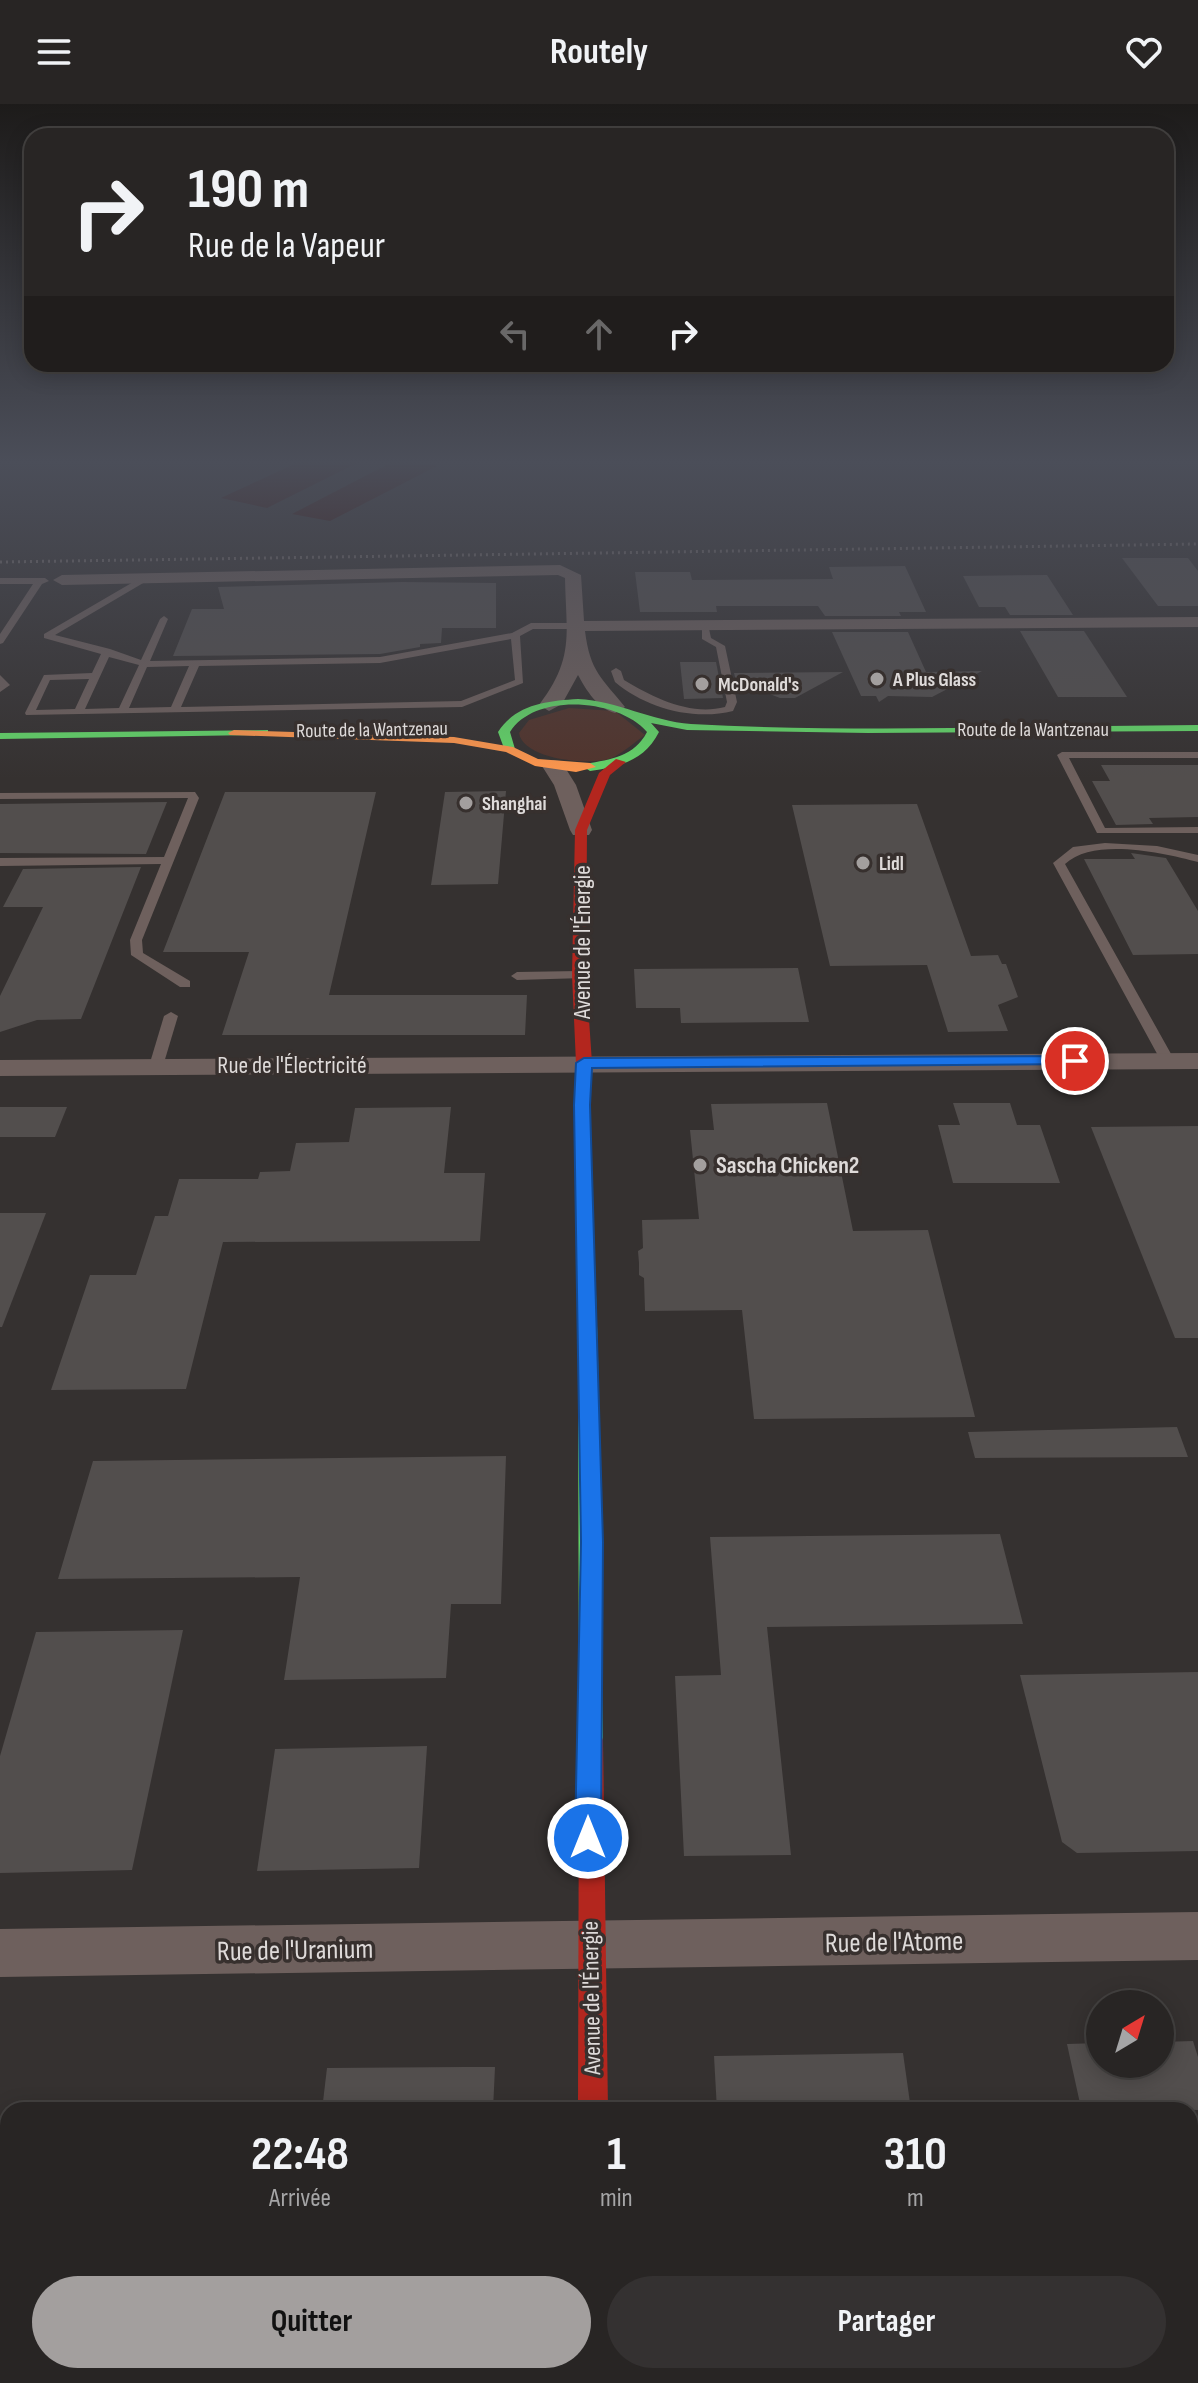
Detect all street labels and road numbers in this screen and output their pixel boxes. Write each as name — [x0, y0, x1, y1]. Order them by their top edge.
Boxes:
street label: Route de la Wantzenau — [296, 717, 448, 743]
street label: Route de la Wantzenau — [957, 718, 1109, 742]
street label: Avenue de l'Énergie — [568, 865, 597, 1020]
street label: Rue de l'Électricité — [217, 1051, 367, 1080]
street label: Avenue de l'Énergie — [576, 1921, 607, 2076]
street label: Rue de l'Atome — [824, 1925, 964, 1960]
street label: Rue de l'Uranium — [217, 1933, 374, 1968]

